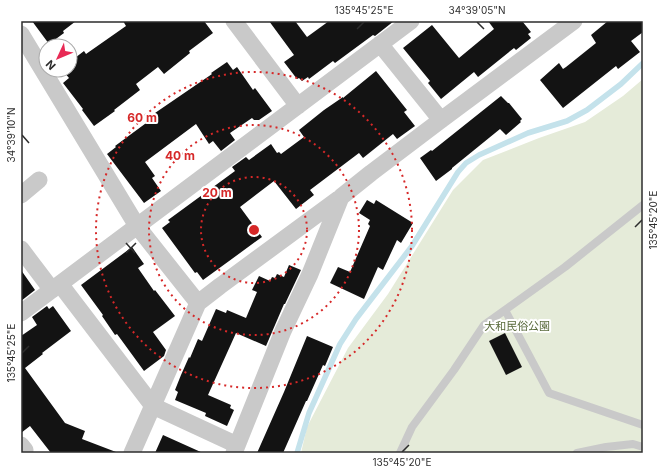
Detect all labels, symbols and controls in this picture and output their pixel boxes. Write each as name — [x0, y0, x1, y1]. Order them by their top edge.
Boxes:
text: 135°45'25"E — [335, 4, 393, 16]
text: 34°39'05"N — [449, 4, 505, 16]
north arrow — [38, 38, 78, 78]
text: N — [43, 57, 59, 73]
text: 34°39'10"N — [5, 108, 17, 162]
text: 60 m — [127, 110, 157, 125]
text: 40 m — [165, 148, 195, 163]
text: 20 m — [202, 185, 232, 200]
text: 135°45'20"E — [647, 190, 659, 250]
centre of rings — [247, 223, 261, 237]
park label: 大和民俗公園 — [484, 319, 550, 333]
text: 135°45'25"E — [5, 324, 17, 382]
text: 135°45'20"E — [372, 456, 432, 468]

